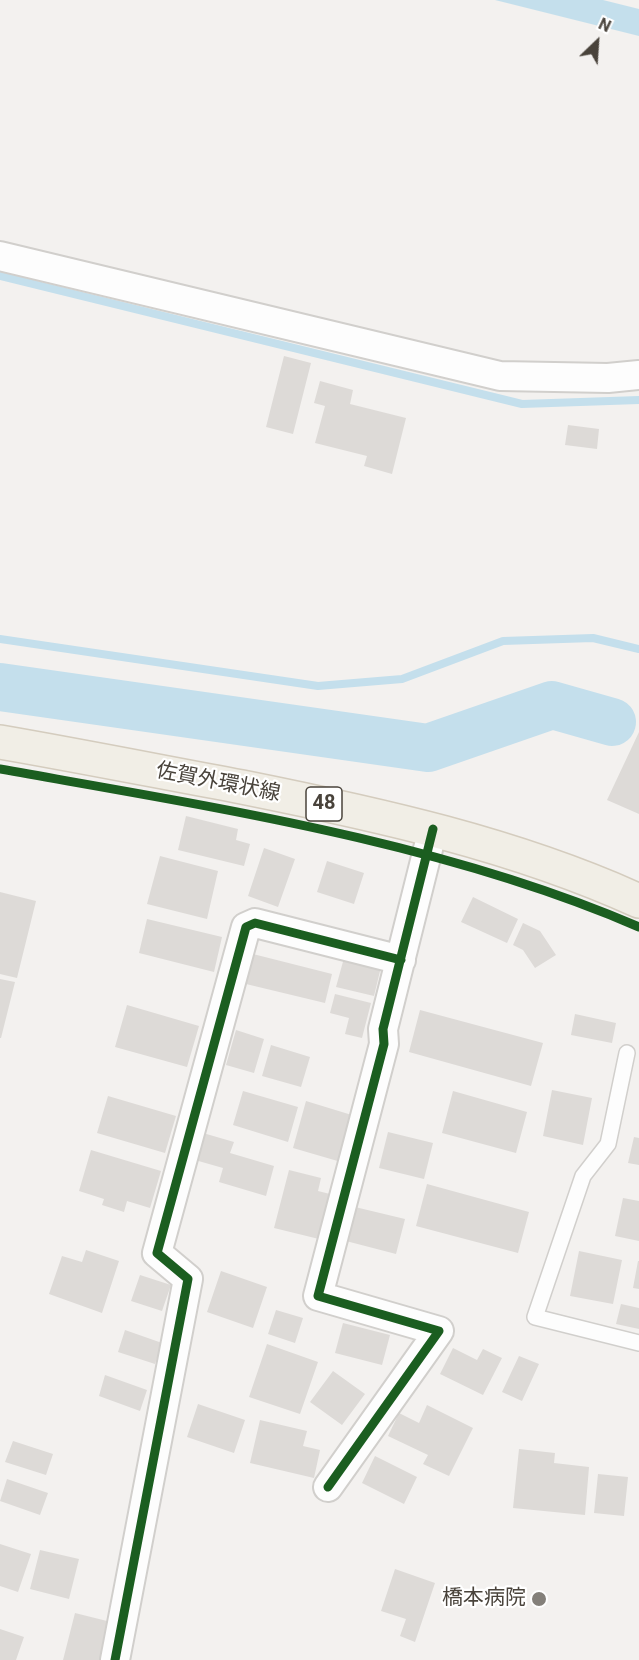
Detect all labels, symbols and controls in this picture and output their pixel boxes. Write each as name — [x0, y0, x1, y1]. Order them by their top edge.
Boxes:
north arrow — [567, 12, 627, 72]
text: N — [596, 14, 614, 36]
street label: 佐賀外環状線 — [154, 759, 282, 807]
road number: 48 — [306, 787, 342, 821]
place label: 橋本病院 — [442, 1586, 526, 1612]
marker: 橋本病院 — [530, 1590, 548, 1608]

